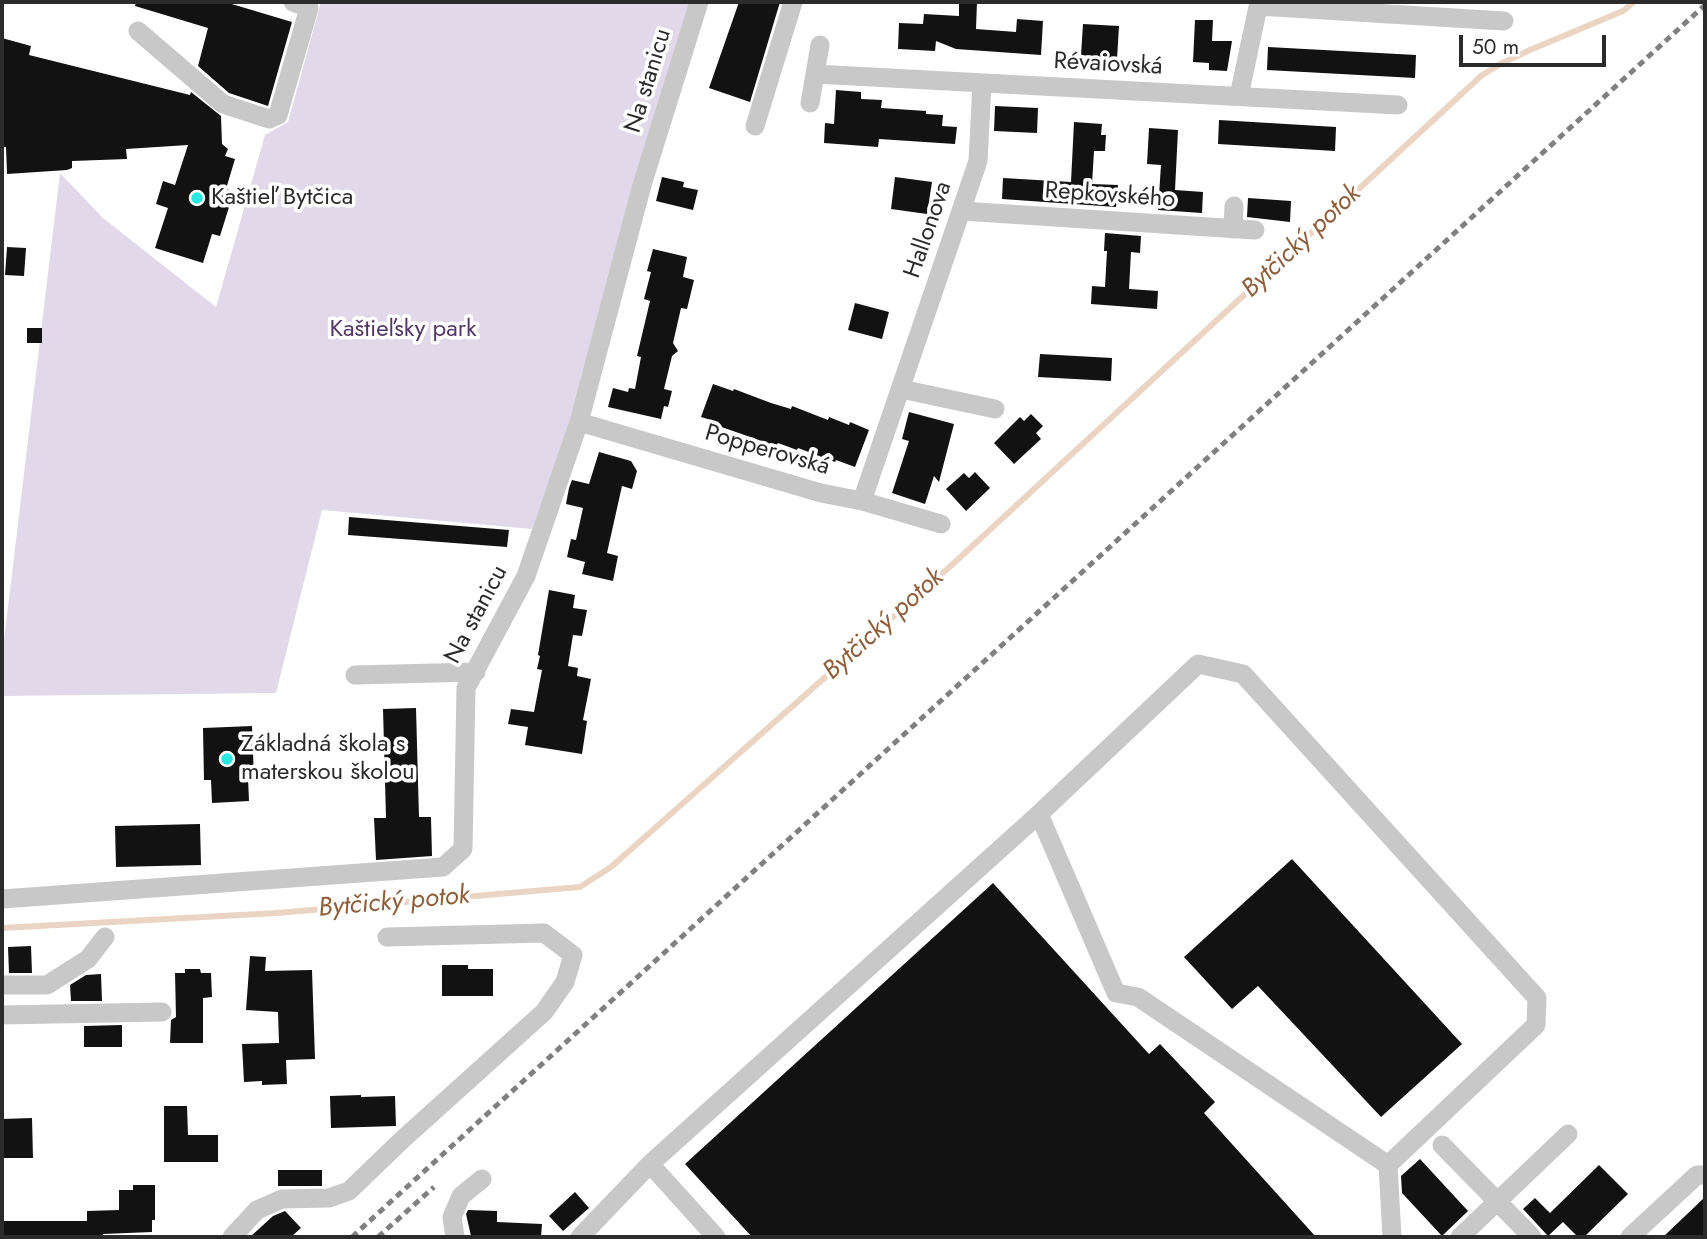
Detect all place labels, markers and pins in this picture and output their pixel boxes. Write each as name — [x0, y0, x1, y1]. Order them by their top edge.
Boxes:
place label: Kaštieľ Bytčica — [211, 184, 353, 212]
marker: Kaštieľ Bytčica — [189, 190, 205, 206]
place label: Základná škola s materskou školou — [241, 731, 415, 787]
marker: Základná škola s materskou školou — [219, 751, 235, 767]

